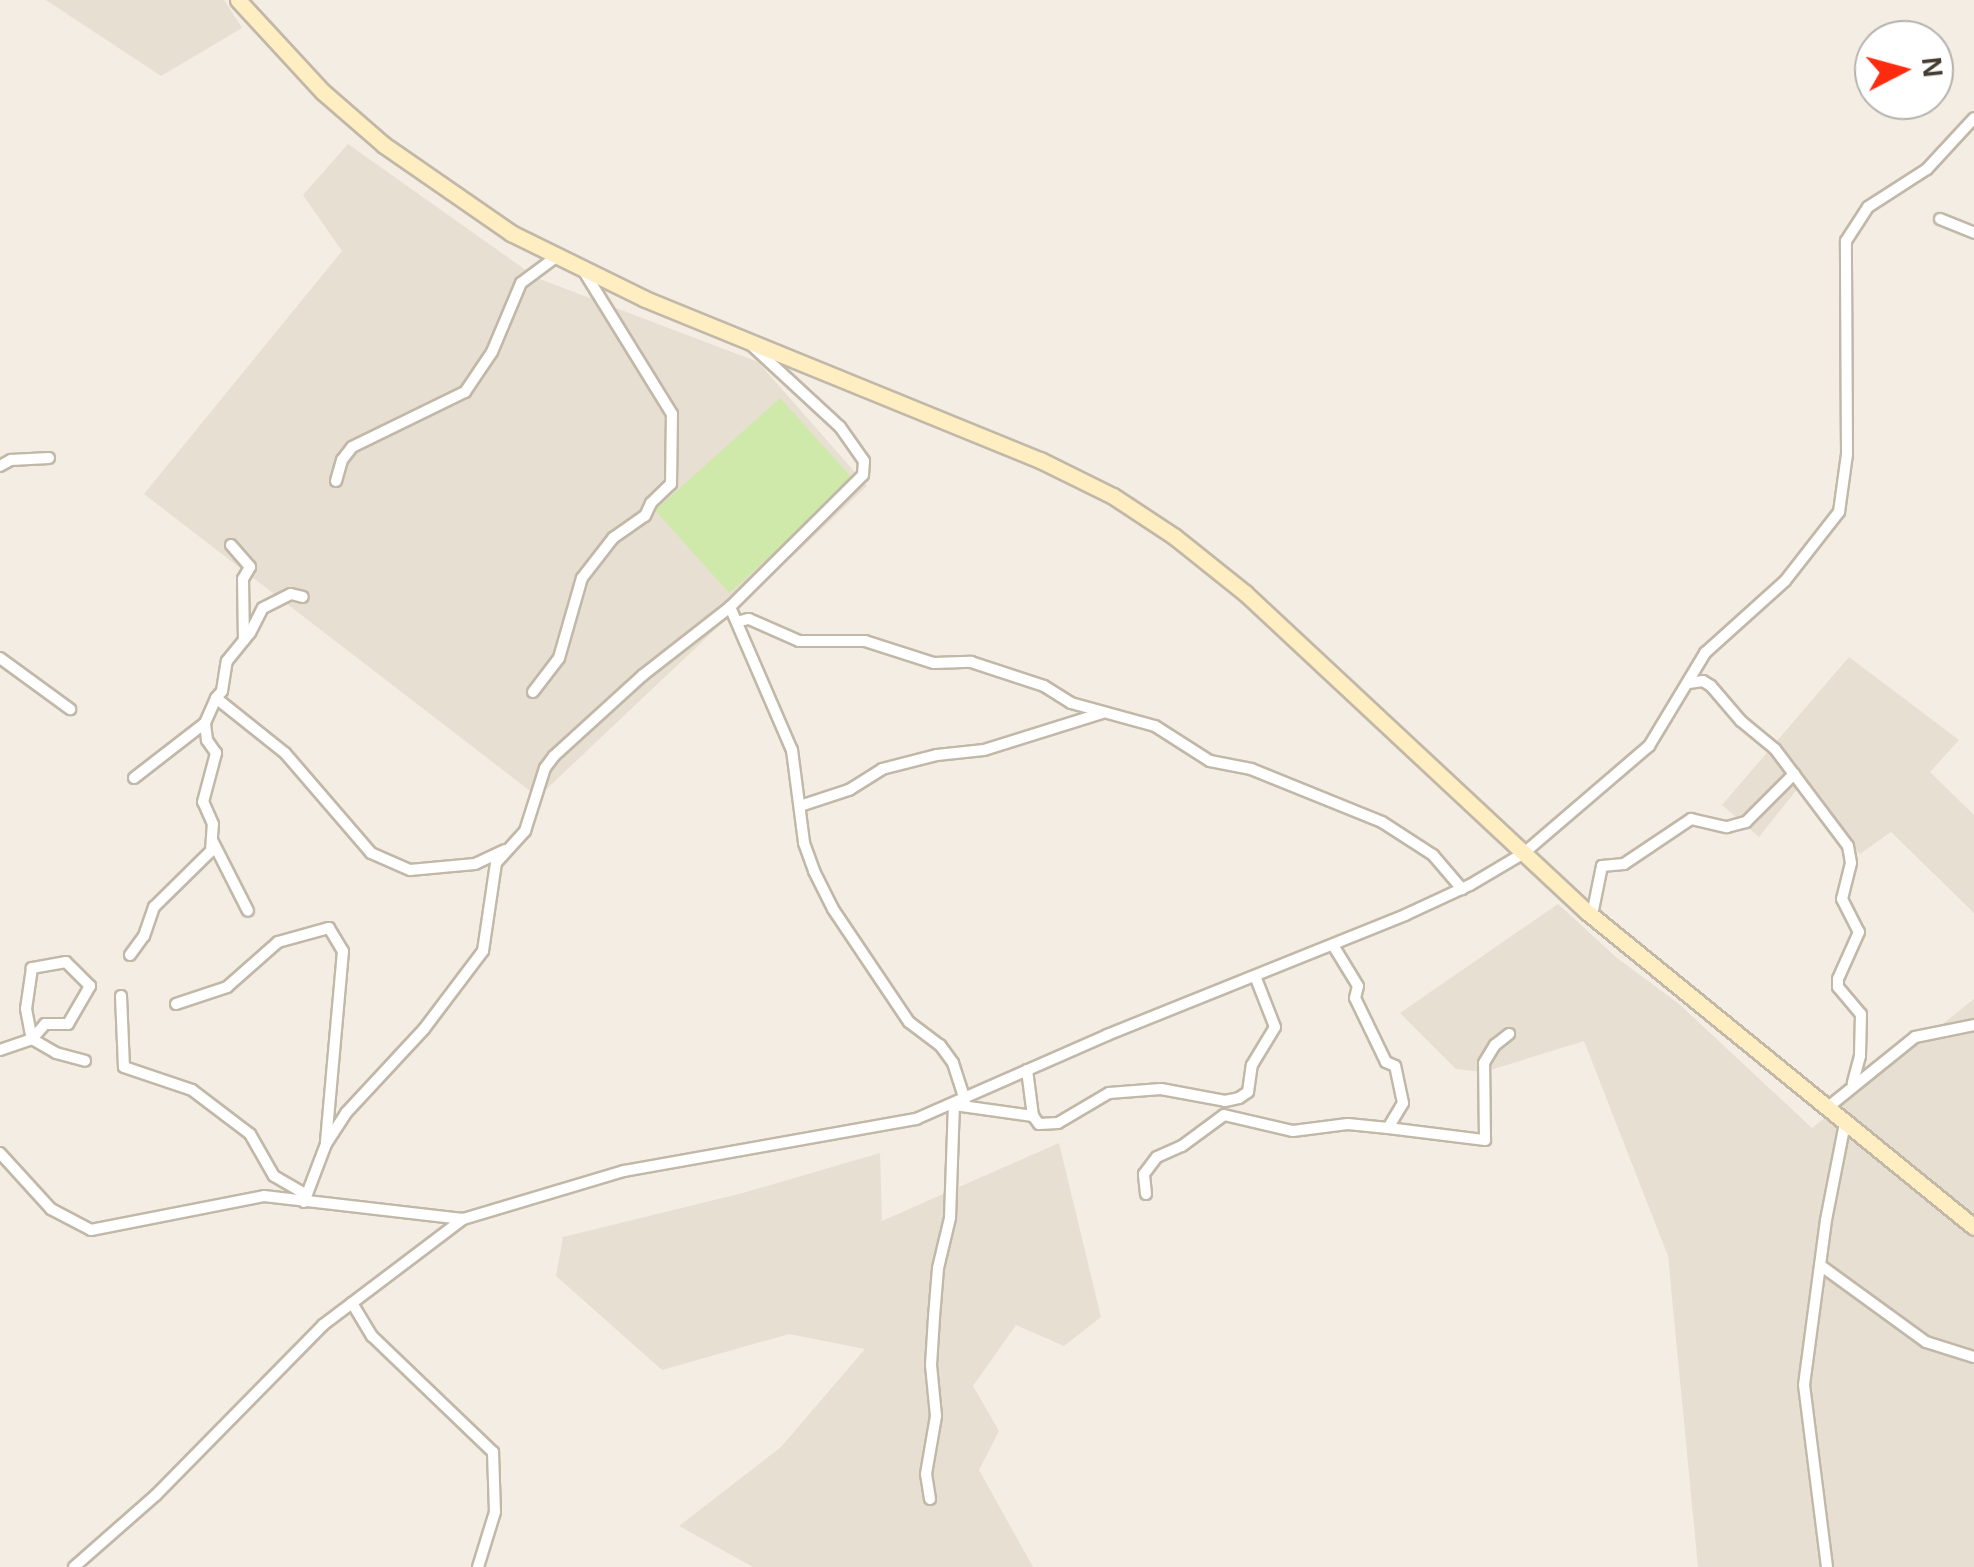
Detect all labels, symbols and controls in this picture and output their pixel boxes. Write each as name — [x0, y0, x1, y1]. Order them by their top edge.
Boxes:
north arrow — [1854, 20, 1954, 120]
text: N — [1916, 55, 1949, 79]

